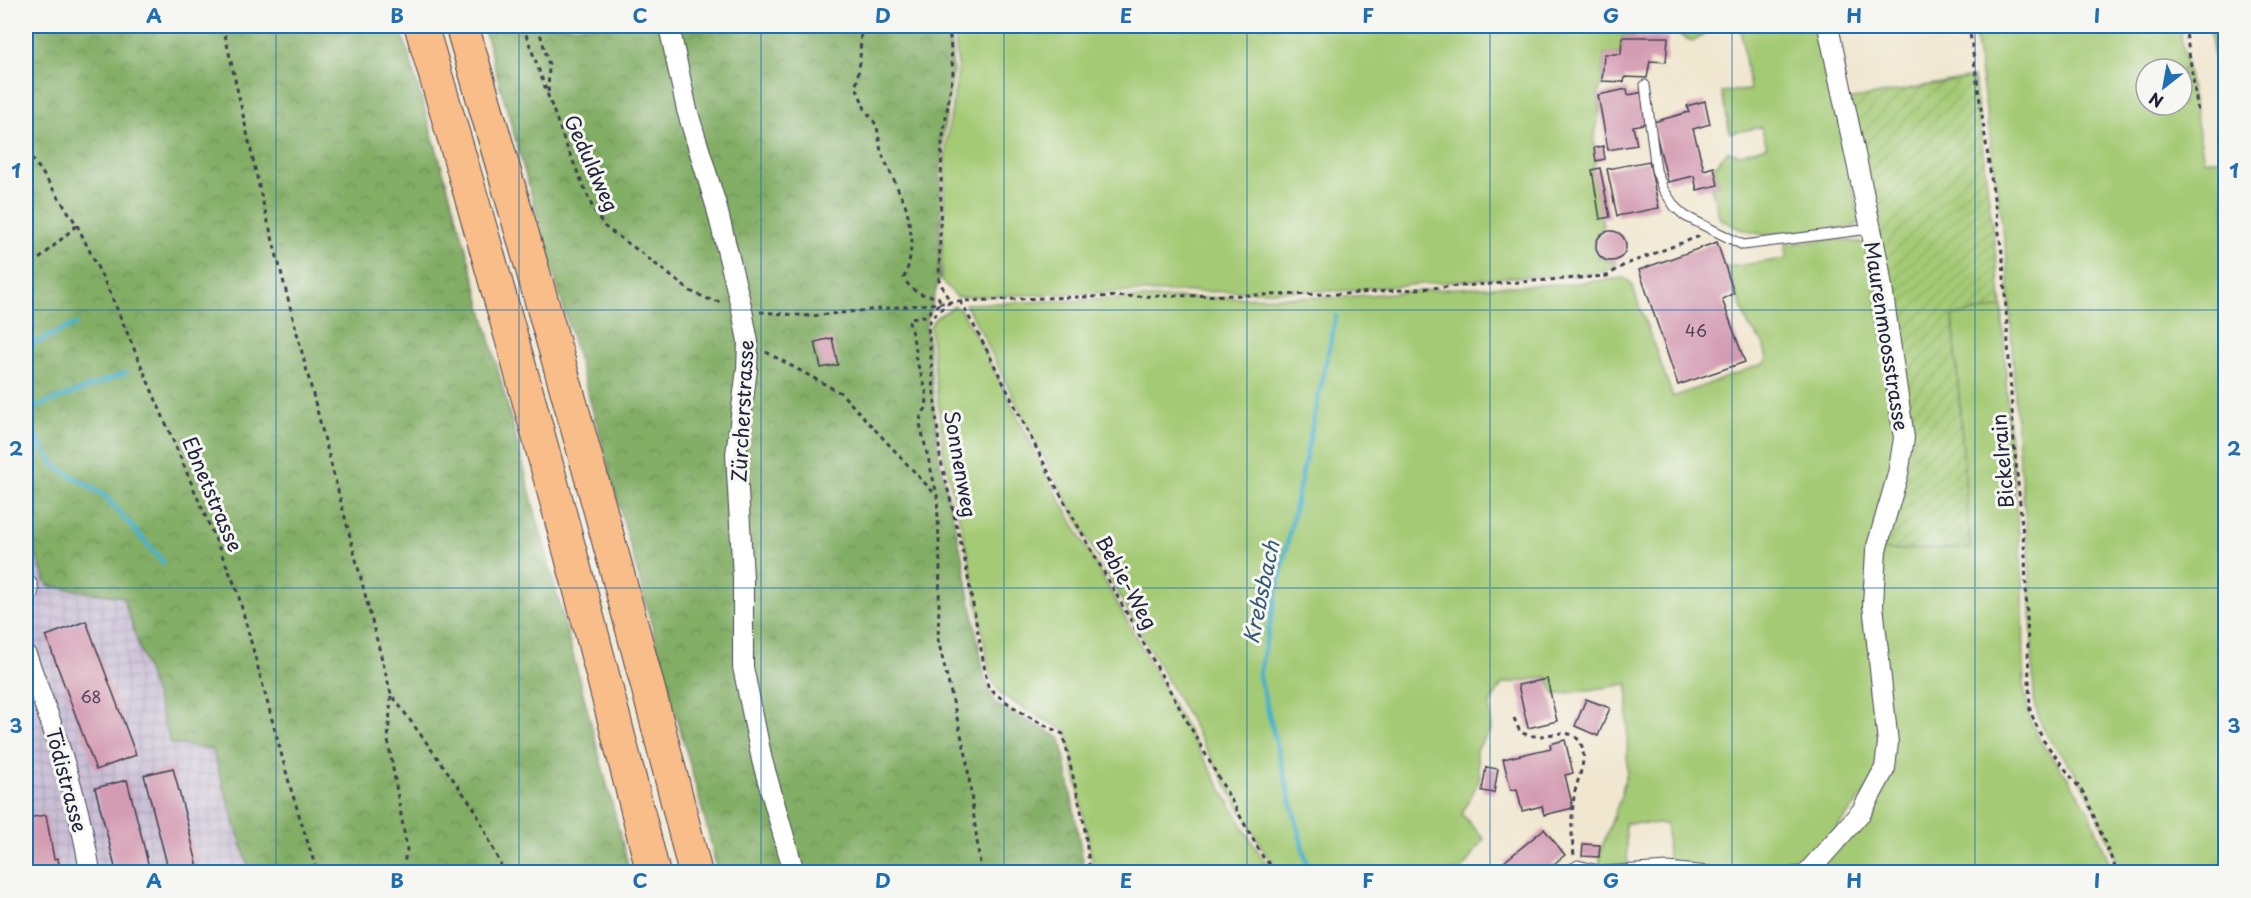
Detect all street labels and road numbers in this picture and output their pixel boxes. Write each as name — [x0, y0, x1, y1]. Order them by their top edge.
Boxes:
street label: Geduldweg — [557, 110, 627, 216]
street label: Maurenmoosstrasse — [1857, 239, 1917, 433]
street label: Zürcherstrasse — [723, 339, 761, 483]
street label: Sonnenweg — [937, 408, 985, 520]
street label: Bickelrain — [1983, 413, 2021, 509]
street label: Ebnetstrasse — [175, 432, 251, 556]
street label: Bebie-Weg — [1089, 530, 1165, 634]
street label: Tödistrasse — [39, 724, 95, 836]

